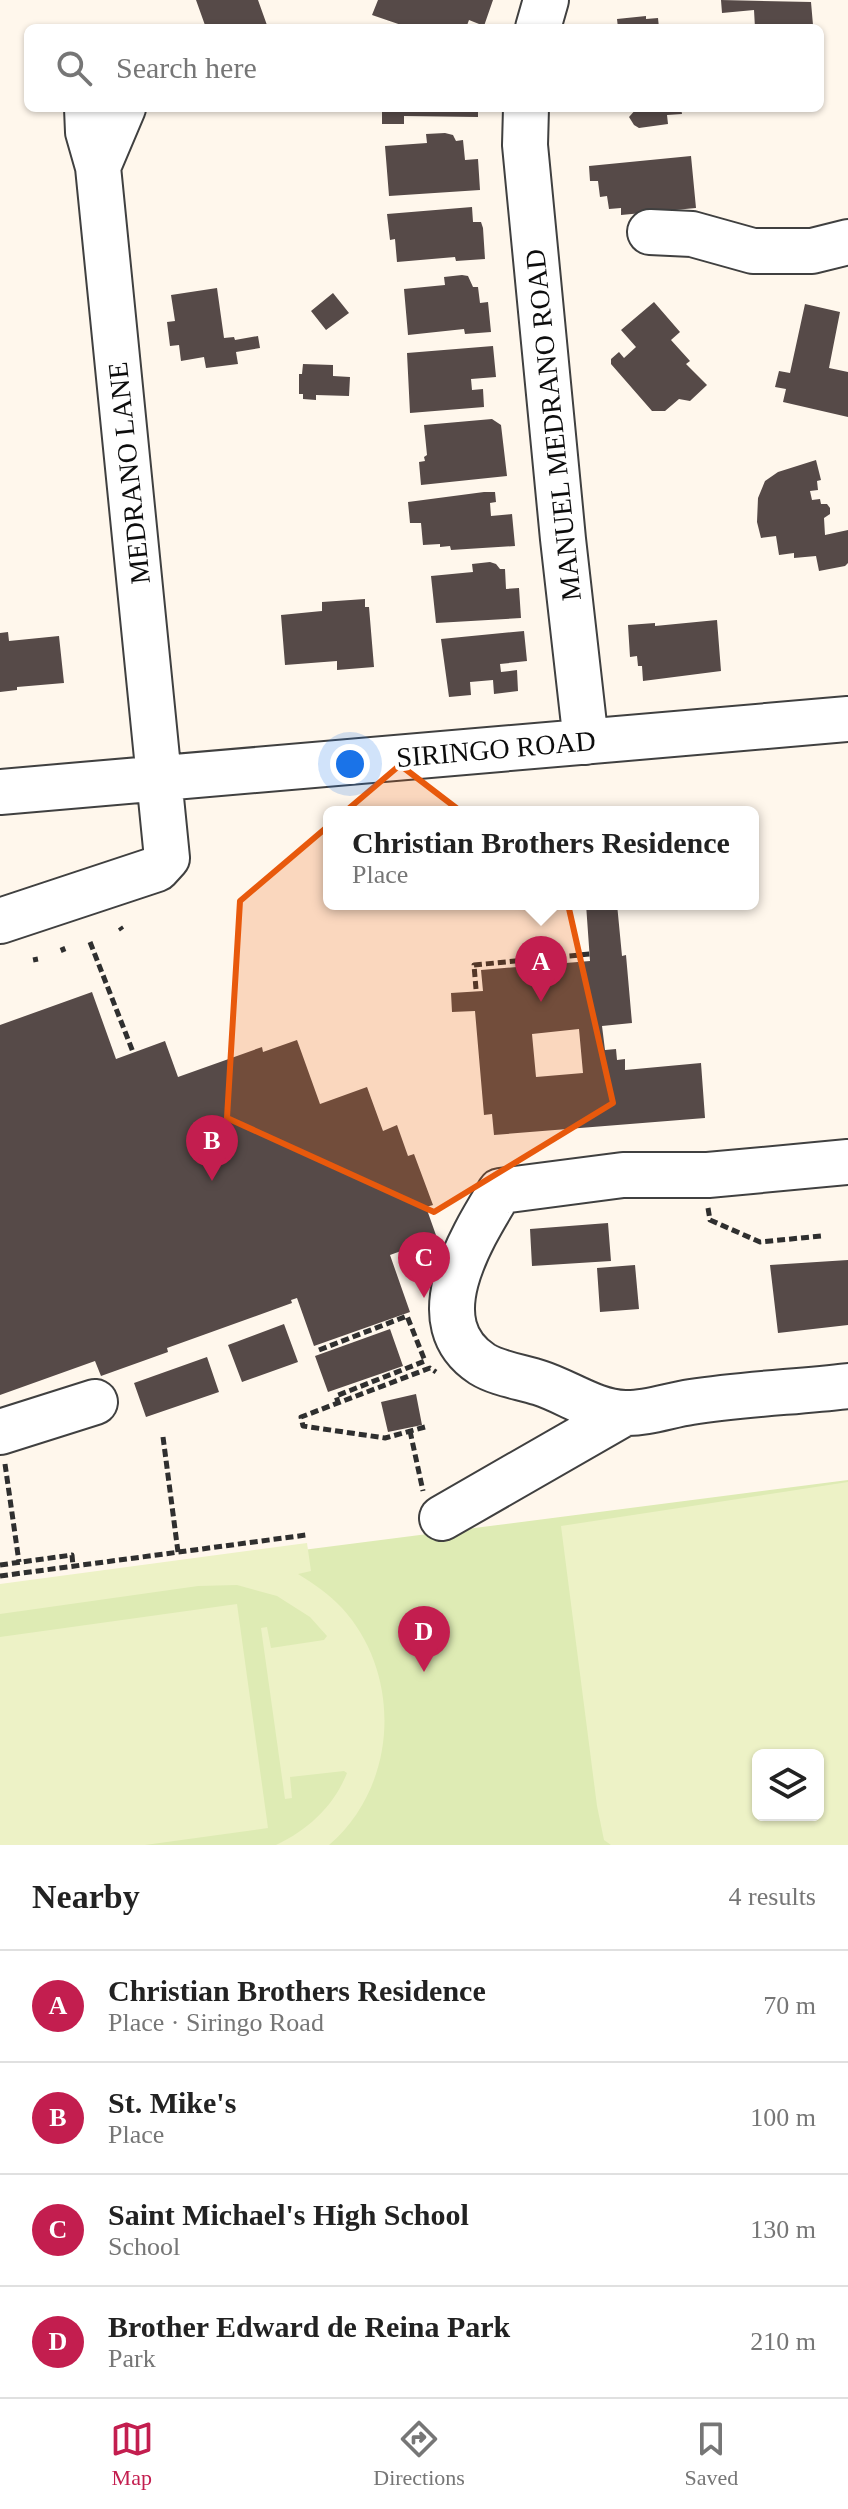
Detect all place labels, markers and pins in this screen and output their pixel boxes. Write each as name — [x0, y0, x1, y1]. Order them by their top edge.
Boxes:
pin: A — [515, 936, 567, 1002]
pin: B — [186, 1115, 238, 1181]
pin: C — [398, 1232, 450, 1298]
pin: D — [398, 1606, 450, 1672]

